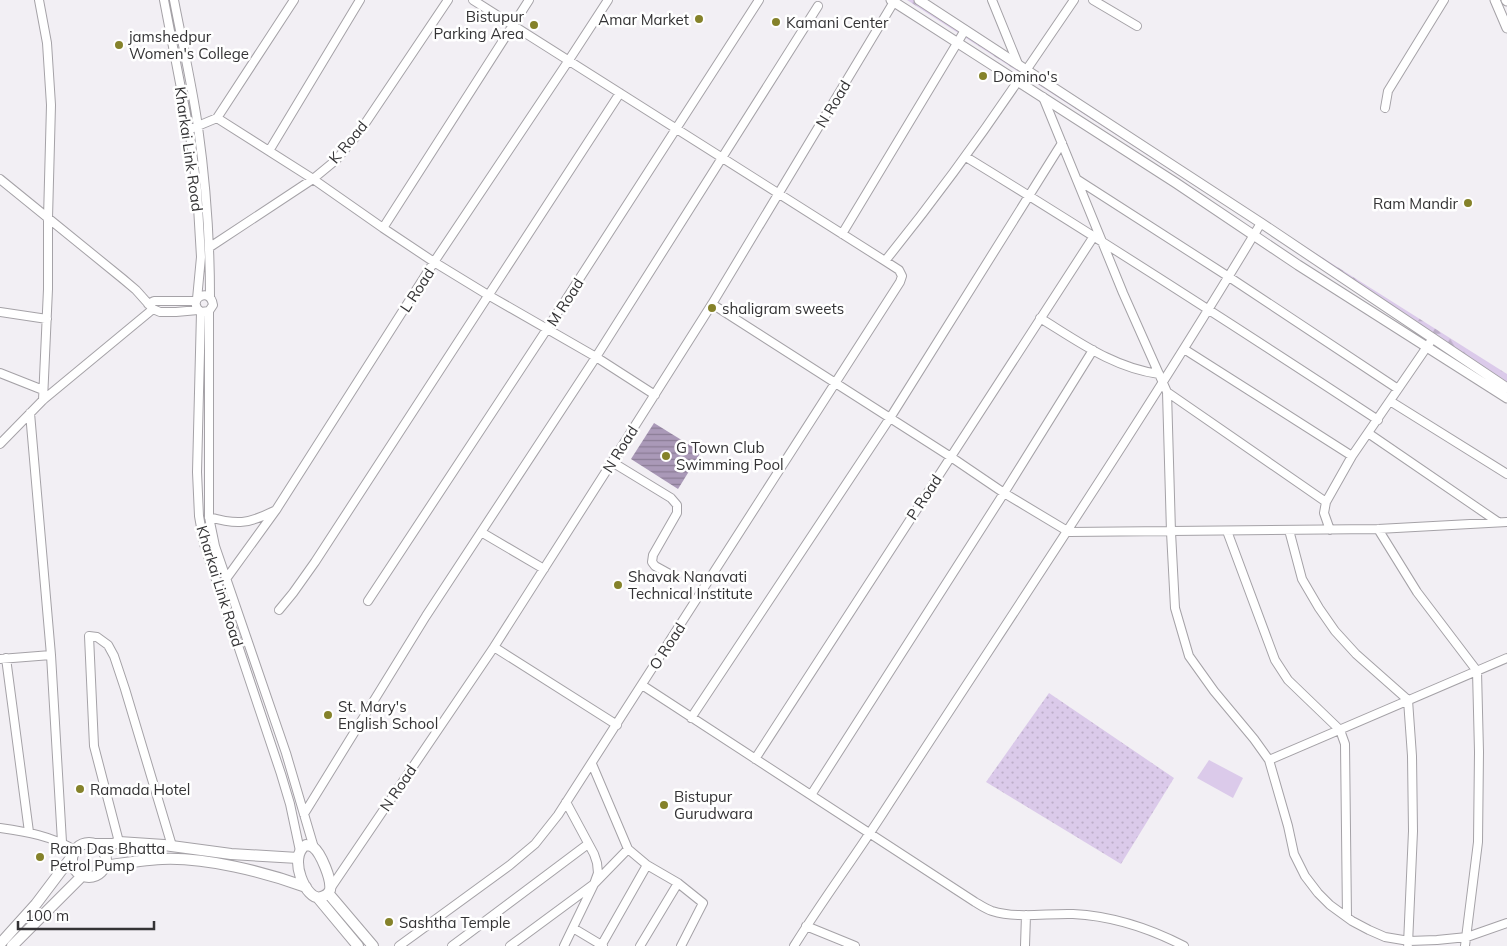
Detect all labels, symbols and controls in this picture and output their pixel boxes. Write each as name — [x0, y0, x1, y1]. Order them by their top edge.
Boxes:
place label: Bistupur Parking Area — [434, 7, 525, 43]
place label: Amar Market — [598, 10, 689, 29]
marker: Amar Market — [693, 13, 705, 25]
place label: Kamani Center — [786, 13, 889, 32]
marker: Kamani Center — [770, 16, 782, 28]
marker: Bistupur Parking Area — [528, 19, 540, 31]
place label: jamshedpur Women's College — [128, 27, 249, 63]
marker: jamshedpur Women's College — [113, 39, 125, 51]
place label: Domino's — [993, 67, 1058, 86]
marker: Domino's — [977, 70, 989, 82]
street label: N Road — [811, 77, 855, 131]
street label: Kharkai Link Road — [171, 85, 207, 213]
street label: K Road — [325, 117, 371, 167]
place label: Ram Mandir — [1373, 194, 1459, 213]
marker: Ram Mandir — [1462, 197, 1474, 209]
street label: L Road — [396, 264, 438, 316]
street label: M Road — [542, 274, 588, 330]
place label: shaligram sweets — [722, 299, 844, 318]
marker: shaligram sweets — [706, 302, 718, 314]
street label: N Road — [598, 422, 642, 476]
place label: G Town Club Swimming Pool — [676, 438, 784, 474]
marker: G Town Club Swimming Pool — [660, 450, 672, 462]
street label: P Road — [902, 471, 946, 523]
street label: Kharkai Link Road — [193, 523, 247, 649]
place label: Shavak Nanavati Technical Institute — [628, 567, 753, 603]
marker: Shavak Nanavati Technical Institute — [612, 579, 624, 591]
street label: O Road — [645, 619, 689, 673]
place label: St. Mary's English School — [338, 697, 438, 733]
marker: St. Mary's English School — [322, 709, 334, 721]
street label: N Road — [376, 761, 420, 815]
place label: Ramada Hotel — [90, 780, 190, 799]
marker: Ramada Hotel — [74, 783, 86, 795]
place label: Bistupur Gurudwara — [674, 787, 753, 823]
marker: Bistupur Gurudwara — [658, 799, 670, 811]
place label: Ram Das Bhatta Petrol Pump — [50, 839, 165, 875]
marker: Ram Das Bhatta Petrol Pump — [34, 851, 46, 863]
scale bar — [18, 898, 154, 930]
text: 100 m — [25, 906, 69, 925]
place label: Sashtha Temple — [399, 913, 511, 932]
marker: Sashtha Temple — [383, 916, 395, 928]

